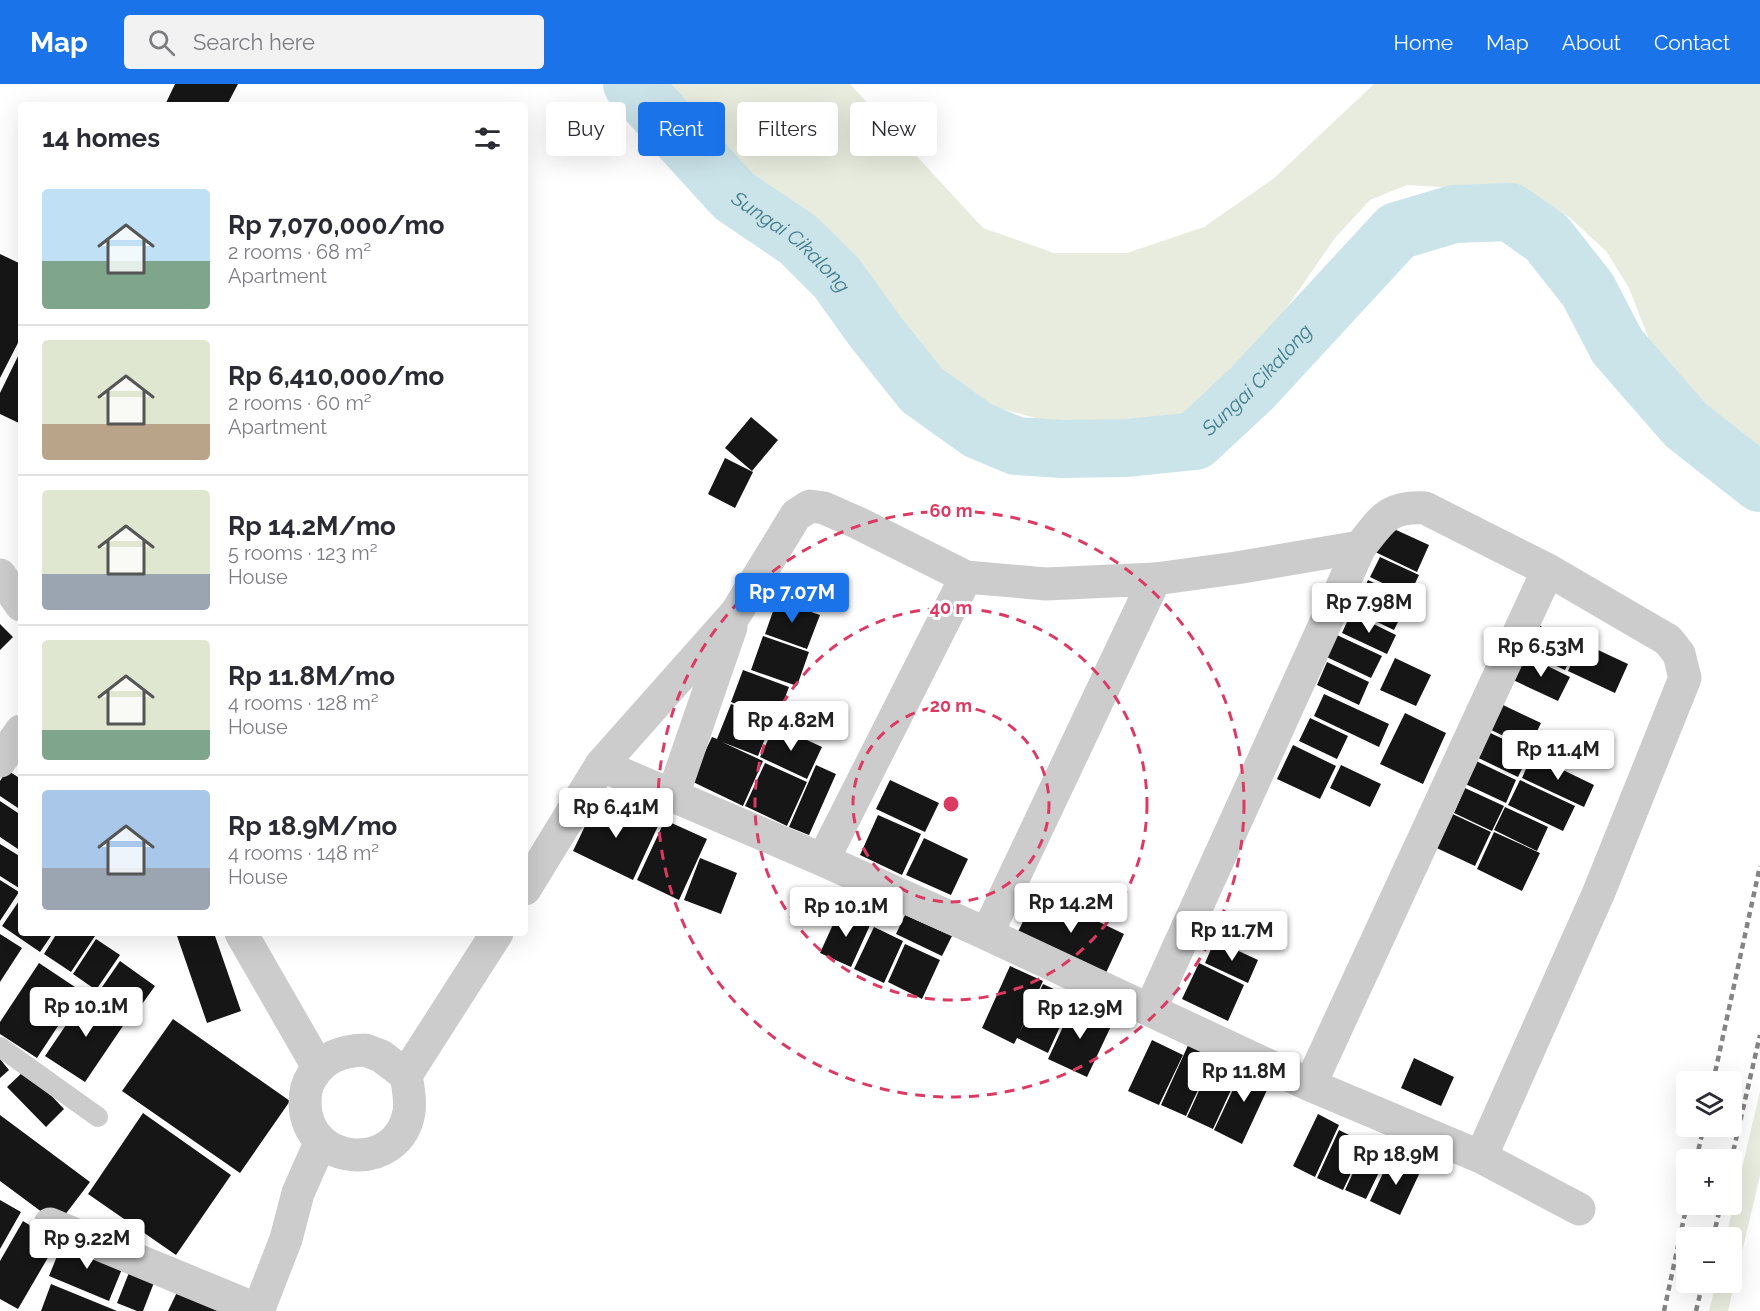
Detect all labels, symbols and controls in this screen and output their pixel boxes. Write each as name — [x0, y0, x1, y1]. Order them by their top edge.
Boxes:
search box — [124, 15, 544, 69]
text: Map — [30, 26, 88, 59]
icon: search — [145, 26, 178, 59]
text: Search here — [193, 29, 315, 55]
text: Home — [1394, 30, 1453, 55]
text: Map — [1486, 30, 1529, 55]
text: About — [1562, 30, 1621, 55]
text: Contact — [1654, 30, 1730, 55]
chip: Buy — [546, 102, 626, 156]
chip: Rent — [638, 102, 725, 156]
chip: Filters — [737, 102, 838, 156]
chip: New — [850, 102, 937, 156]
icon: filters — [471, 122, 504, 155]
text: 14 homes — [42, 123, 160, 153]
water label: Sungai Cikalong — [726, 186, 855, 297]
text: Rp 7,070,000/mo — [228, 210, 445, 240]
icon: home — [90, 213, 162, 285]
text: 2 rooms · 68 m² — [228, 240, 371, 264]
text: Apartment — [228, 264, 327, 288]
water label: Sungai Cikalong — [1196, 319, 1317, 441]
text: Rp 6,410,000/mo — [228, 361, 444, 391]
icon: home — [90, 364, 162, 436]
text: 2 rooms · 60 m² — [228, 391, 372, 415]
text: Apartment — [228, 415, 327, 439]
text: 60 m — [929, 500, 973, 521]
text: Rp 14.2M/mo — [228, 511, 396, 541]
icon: home — [90, 514, 162, 586]
text: 5 rooms · 123 m² — [228, 541, 377, 565]
text: House — [228, 565, 288, 589]
pin: Rp 7.07M — [730, 573, 854, 624]
text: Rp 7.07M — [749, 580, 835, 604]
pin: Rp 7.98M — [1307, 583, 1431, 634]
text: Rp 7.98M — [1326, 590, 1412, 614]
text: 40 m — [930, 597, 972, 618]
pin: Rp 6.53M — [1479, 627, 1603, 678]
text: Rp 6.53M — [1498, 634, 1584, 658]
text: Rp 11.8M/mo — [228, 661, 395, 691]
icon: home — [90, 664, 162, 736]
text: 4 rooms · 128 m² — [228, 691, 379, 715]
text: 20 m — [930, 695, 972, 716]
pin: Rp 4.82M — [729, 701, 853, 752]
text: Rp 4.82M — [747, 708, 835, 732]
text: House — [228, 715, 288, 739]
pin: Rp 11.4M — [1496, 730, 1620, 781]
text: Rp 11.4M — [1516, 737, 1600, 761]
pin: Rp 6.41M — [554, 788, 678, 839]
centre of rings — [941, 794, 961, 814]
text: Rp 6.41M — [573, 795, 659, 819]
text: Rp 18.9M/mo — [228, 811, 397, 841]
icon: home — [90, 814, 162, 886]
text: 4 rooms · 148 m² — [228, 841, 379, 865]
text: House — [228, 865, 288, 889]
pin: Rp 14.2M — [1009, 883, 1133, 934]
pin: Rp 10.1M — [784, 887, 908, 938]
text: Rp 14.2M — [1028, 890, 1114, 914]
text: Rp 10.1M — [804, 894, 888, 918]
pin: Rp 11.7M — [1170, 911, 1294, 962]
text: Rp 11.7M — [1190, 918, 1274, 942]
pin: Rp 10.1M — [24, 987, 148, 1038]
pin: Rp 12.9M — [1018, 989, 1142, 1040]
text: Rp 10.1M — [44, 994, 128, 1018]
text: Rp 12.9M — [1037, 996, 1123, 1020]
pin: Rp 11.8M — [1182, 1052, 1306, 1103]
text: Rp 11.8M — [1202, 1059, 1286, 1083]
map controls — [1676, 1071, 1742, 1293]
button: layers — [1676, 1071, 1742, 1137]
pin: Rp 18.9M — [1334, 1135, 1458, 1186]
text: Rp 18.9M — [1353, 1142, 1439, 1166]
button: + — [1676, 1149, 1742, 1215]
pin: Rp 9.22M — [25, 1219, 149, 1270]
text: Rp 9.22M — [44, 1226, 130, 1250]
button: − — [1676, 1227, 1742, 1293]

